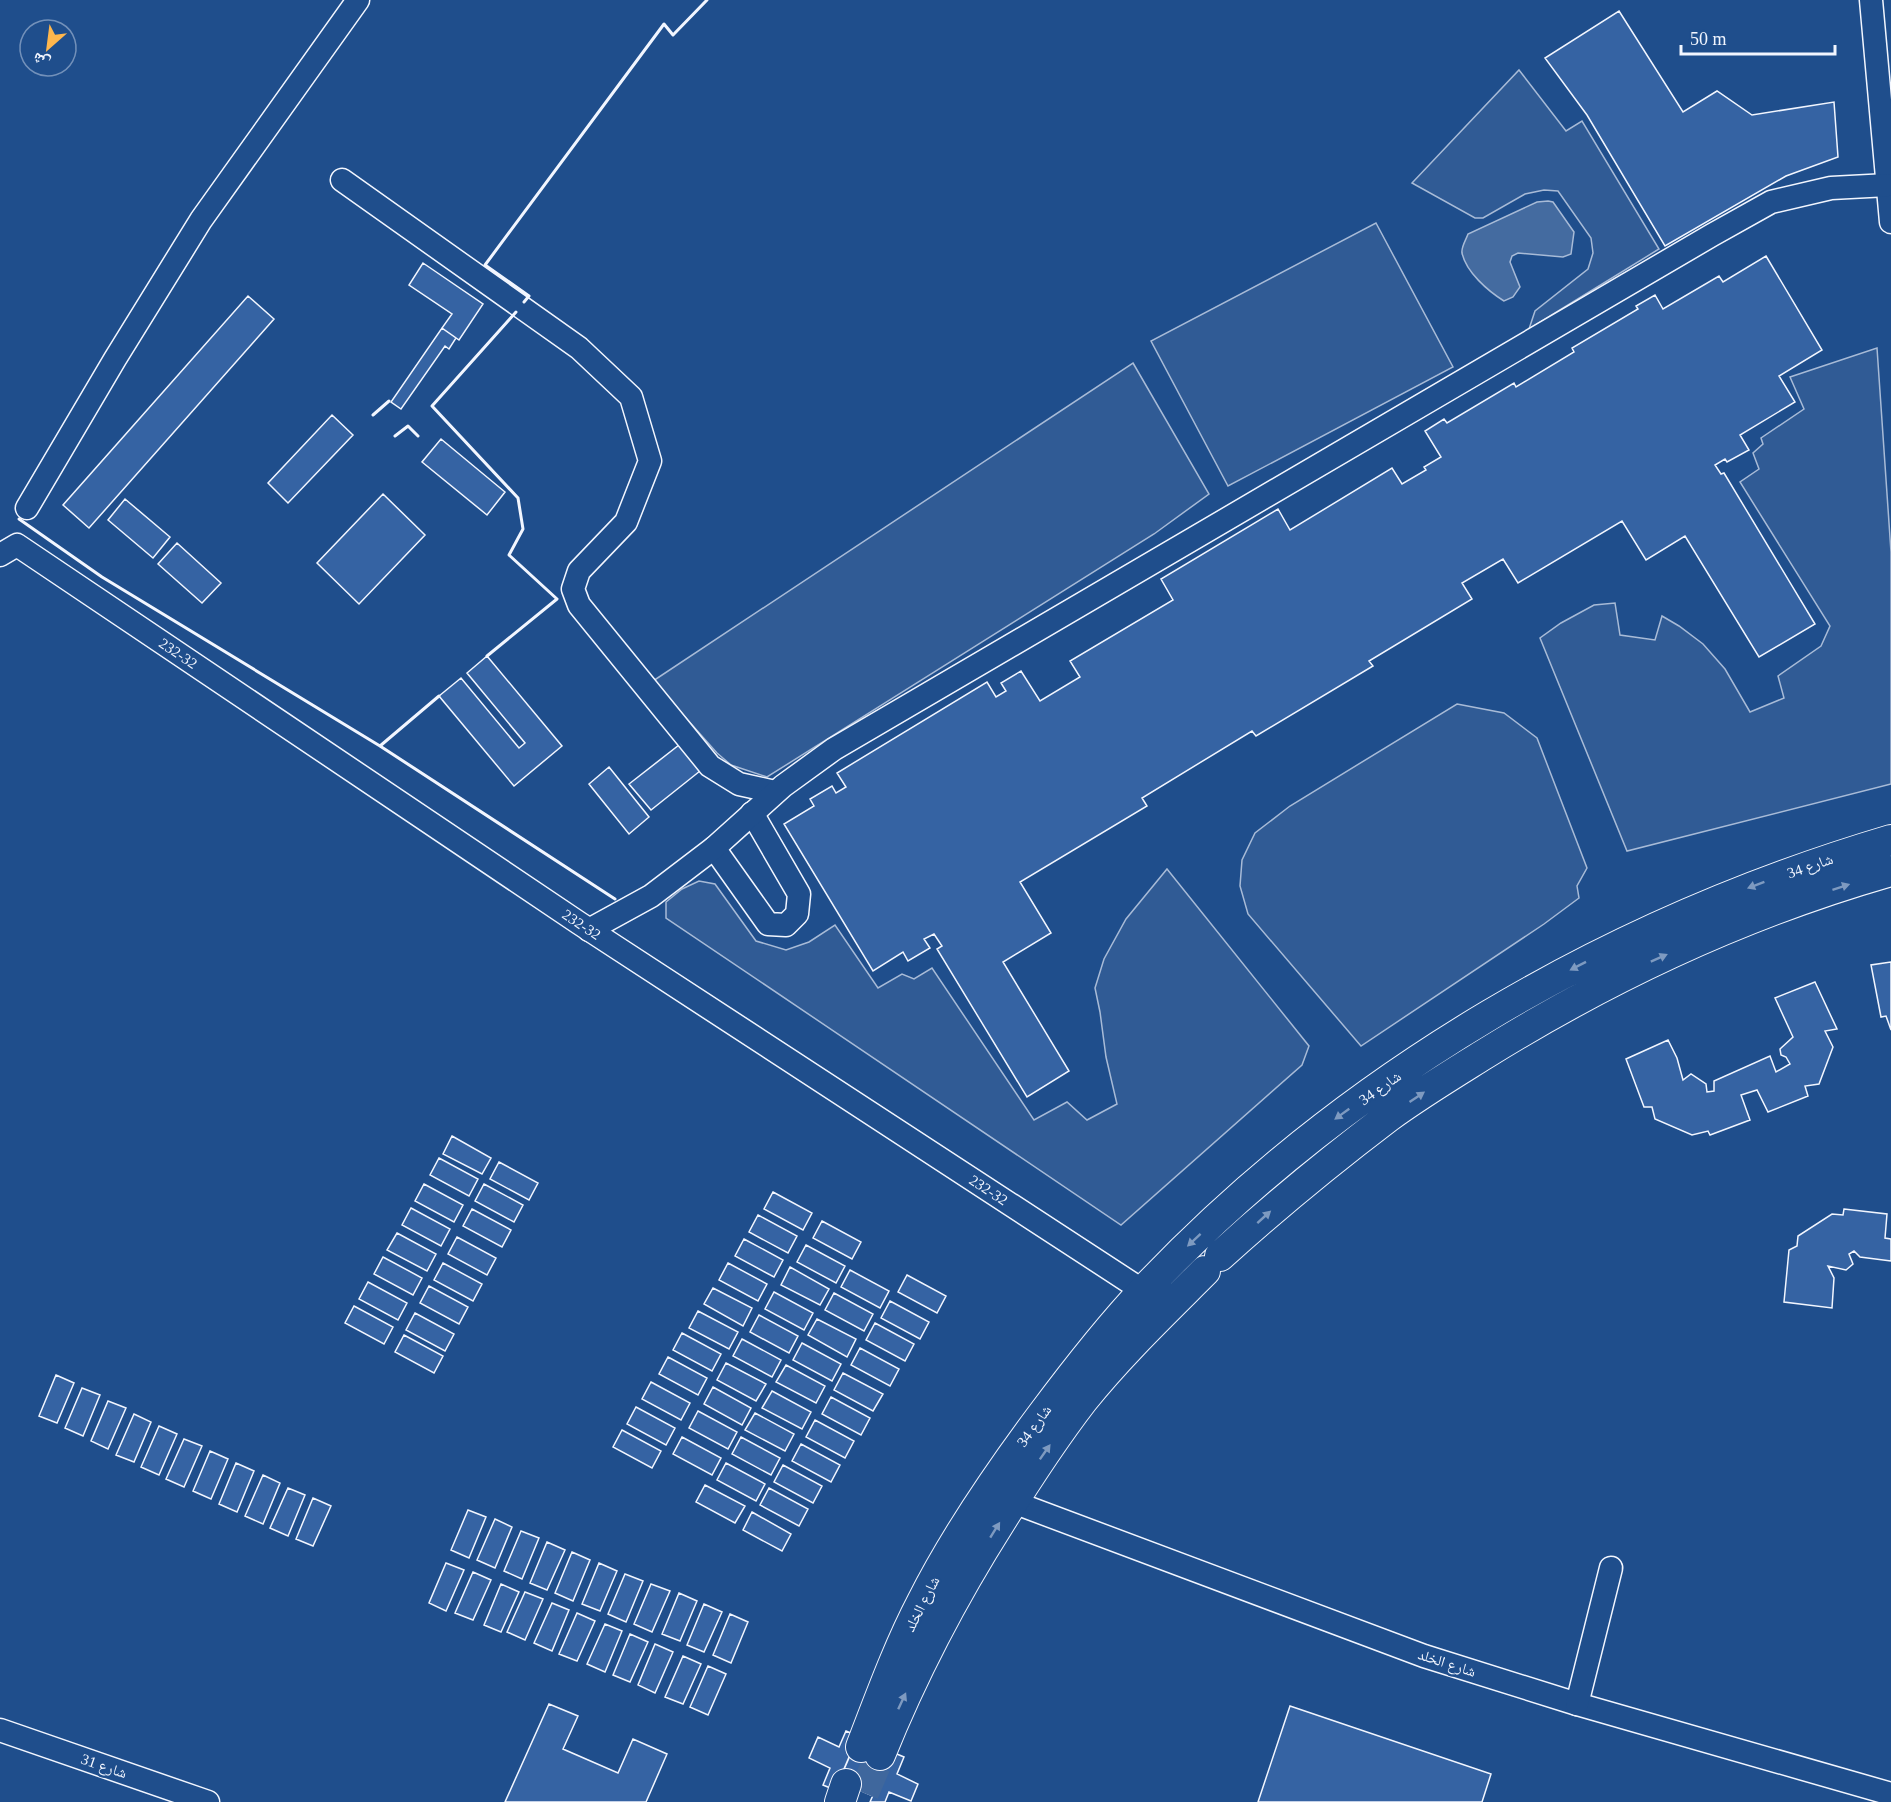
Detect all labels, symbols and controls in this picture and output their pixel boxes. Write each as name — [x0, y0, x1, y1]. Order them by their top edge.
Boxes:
north arrow — [18, 18, 78, 78]
scale bar — [1681, 18, 1836, 56]
text: 50 m — [1690, 29, 1727, 49]
text: ش — [30, 48, 53, 72]
street label: 232-32 — [156, 635, 200, 672]
street label: شارع 34 — [1785, 851, 1836, 883]
one-way arrow — [1747, 881, 1765, 890]
one-way arrow — [1832, 882, 1850, 891]
street label: 232-32 — [559, 906, 604, 943]
one-way arrow — [1650, 953, 1668, 962]
one-way arrow — [1570, 961, 1587, 970]
street label: شارع 34 — [1356, 1068, 1405, 1110]
one-way arrow — [1409, 1091, 1425, 1103]
one-way arrow — [1335, 1108, 1351, 1120]
street label: 232-32 — [966, 1172, 1011, 1208]
one-way arrow — [1256, 1211, 1271, 1224]
one-way arrow — [1186, 1233, 1201, 1247]
street label: شارع 34 — [1014, 1402, 1056, 1451]
one-way arrow — [1039, 1444, 1050, 1461]
one-way arrow — [990, 1521, 1001, 1538]
street label: شارع الخلد — [901, 1574, 945, 1635]
street label: شارع الخلد — [1415, 1646, 1478, 1682]
one-way arrow — [898, 1692, 907, 1709]
street label: شارع 31 — [78, 1751, 129, 1783]

